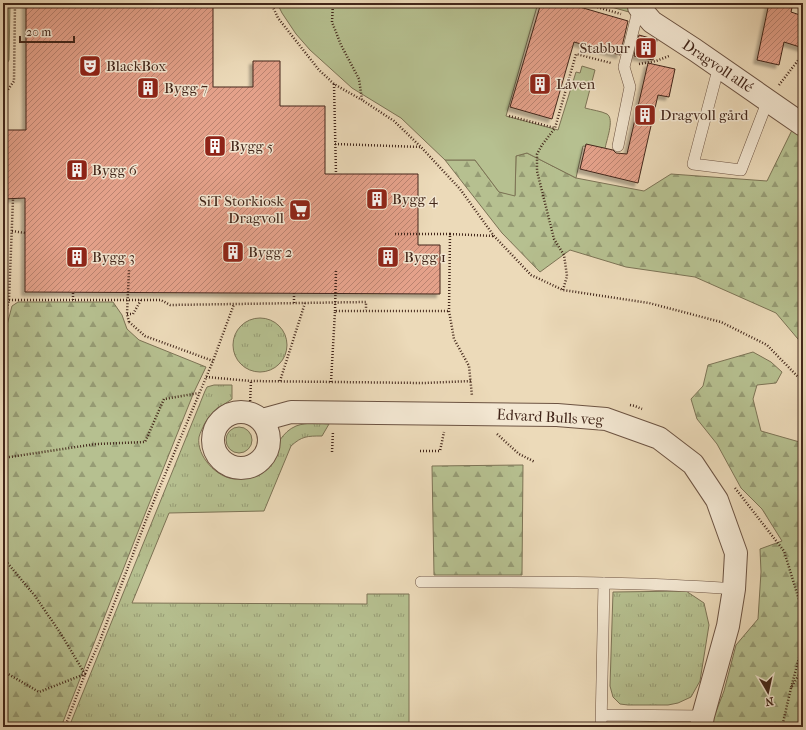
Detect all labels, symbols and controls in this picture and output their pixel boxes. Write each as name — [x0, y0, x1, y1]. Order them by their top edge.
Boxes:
scale bar — [20, 18, 74, 44]
text: 20 m — [26, 25, 51, 39]
building icon: Stabbur — [633, 35, 659, 61]
street label: Dragvoll allé — [679, 36, 757, 97]
place label: Stabbur — [580, 39, 631, 57]
theatre icon: BlackBox — [77, 53, 103, 79]
place label: BlackBox — [106, 57, 166, 75]
building icon: Låven — [527, 71, 553, 97]
building icon: Bygg 7 — [135, 75, 161, 101]
place label: Låven — [556, 75, 595, 93]
place label: Bygg 7 — [164, 79, 208, 97]
building icon: Dragvoll gård — [632, 102, 658, 128]
place label: Dragvoll gård — [660, 106, 749, 124]
building icon: Bygg 5 — [202, 133, 228, 159]
place label: Bygg 5 — [230, 137, 273, 155]
building icon: Bygg 6 — [64, 157, 90, 183]
place label: Bygg 6 — [92, 161, 138, 179]
building icon: Bygg 4 — [364, 186, 390, 212]
place label: Bygg 4 — [392, 190, 439, 208]
place label: SiT Storkiosk Dragvoll — [199, 192, 284, 227]
supermarket icon: SiT Storkiosk Dragvoll — [287, 197, 313, 223]
building icon: Bygg 2 — [220, 239, 246, 265]
place label: Bygg 2 — [248, 243, 293, 261]
building icon: Bygg 3 — [64, 244, 90, 270]
building icon: Bygg 1 — [375, 244, 401, 270]
place label: Bygg 3 — [92, 248, 135, 266]
place label: Bygg 1 — [404, 248, 446, 266]
street label: Edvard Bulls veg — [496, 405, 605, 429]
north arrow — [748, 672, 788, 712]
text: N — [764, 694, 775, 709]

